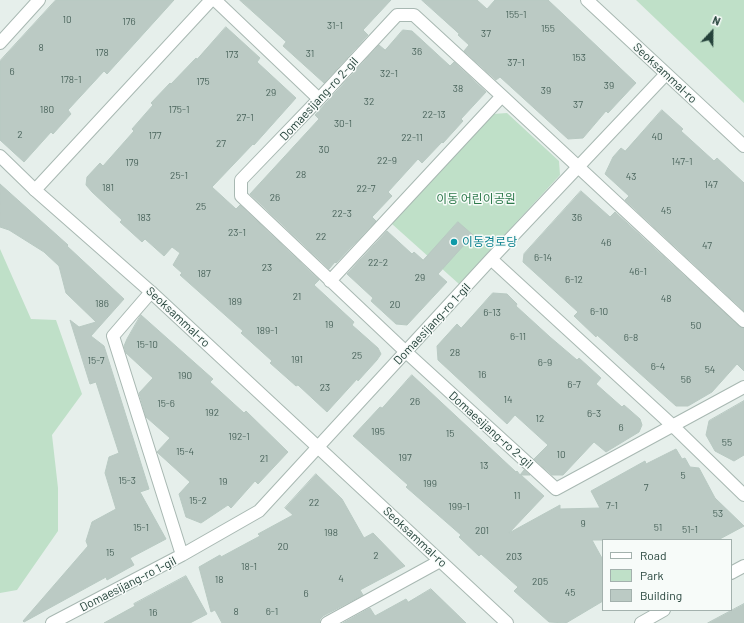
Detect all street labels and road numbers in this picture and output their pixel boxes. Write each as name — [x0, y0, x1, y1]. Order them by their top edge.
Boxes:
street label: Seoksammal-ro — [630, 40, 700, 106]
street label: Domaesijang-ro 2-gil — [277, 54, 361, 144]
street label: Domaesijang-ro 1-gil — [391, 280, 473, 368]
street label: Seoksammal-ro — [143, 284, 213, 350]
street label: Domaesijang-ro 2-gil — [446, 388, 536, 472]
street label: Seoksammal-ro — [380, 504, 450, 570]
street label: Domaesijang-ro 1-gil — [77, 553, 179, 615]

